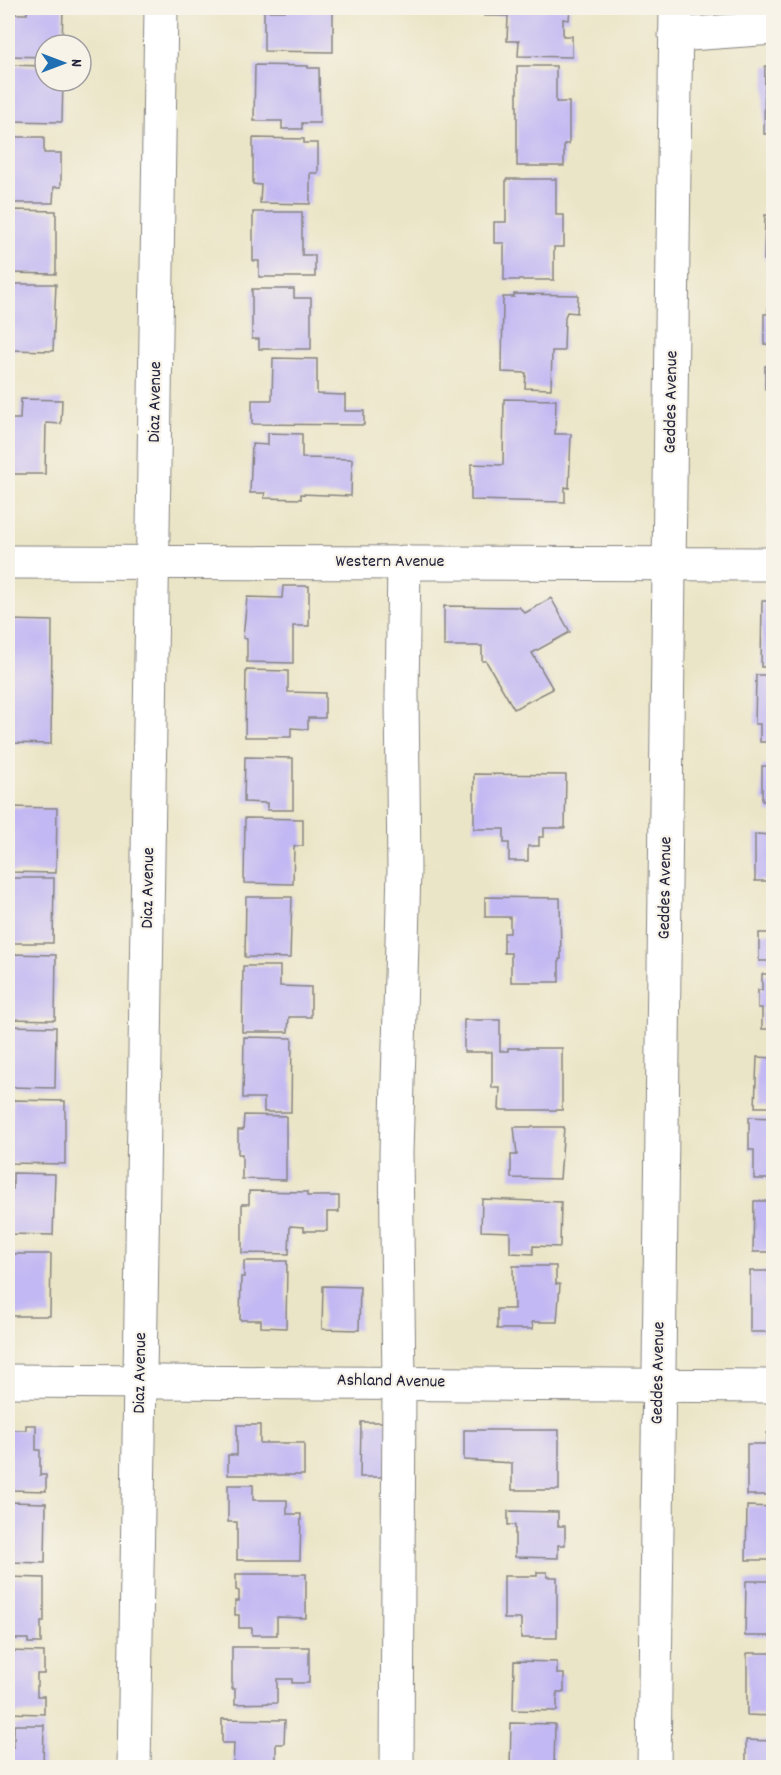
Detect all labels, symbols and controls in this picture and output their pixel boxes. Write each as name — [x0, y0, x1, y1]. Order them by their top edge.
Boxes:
north arrow — [33, 33, 93, 93]
text: N — [64, 59, 87, 67]
street label: Geddes Avenue — [659, 350, 685, 454]
street label: Diaz Avenue — [143, 361, 169, 443]
street label: Western Avenue — [336, 550, 444, 575]
street label: Geddes Avenue — [653, 836, 679, 940]
street label: Diaz Avenue — [136, 847, 162, 929]
street label: Geddes Avenue — [646, 1321, 672, 1425]
street label: Diaz Avenue — [128, 1332, 154, 1414]
street label: Ashland Avenue — [337, 1369, 446, 1395]

